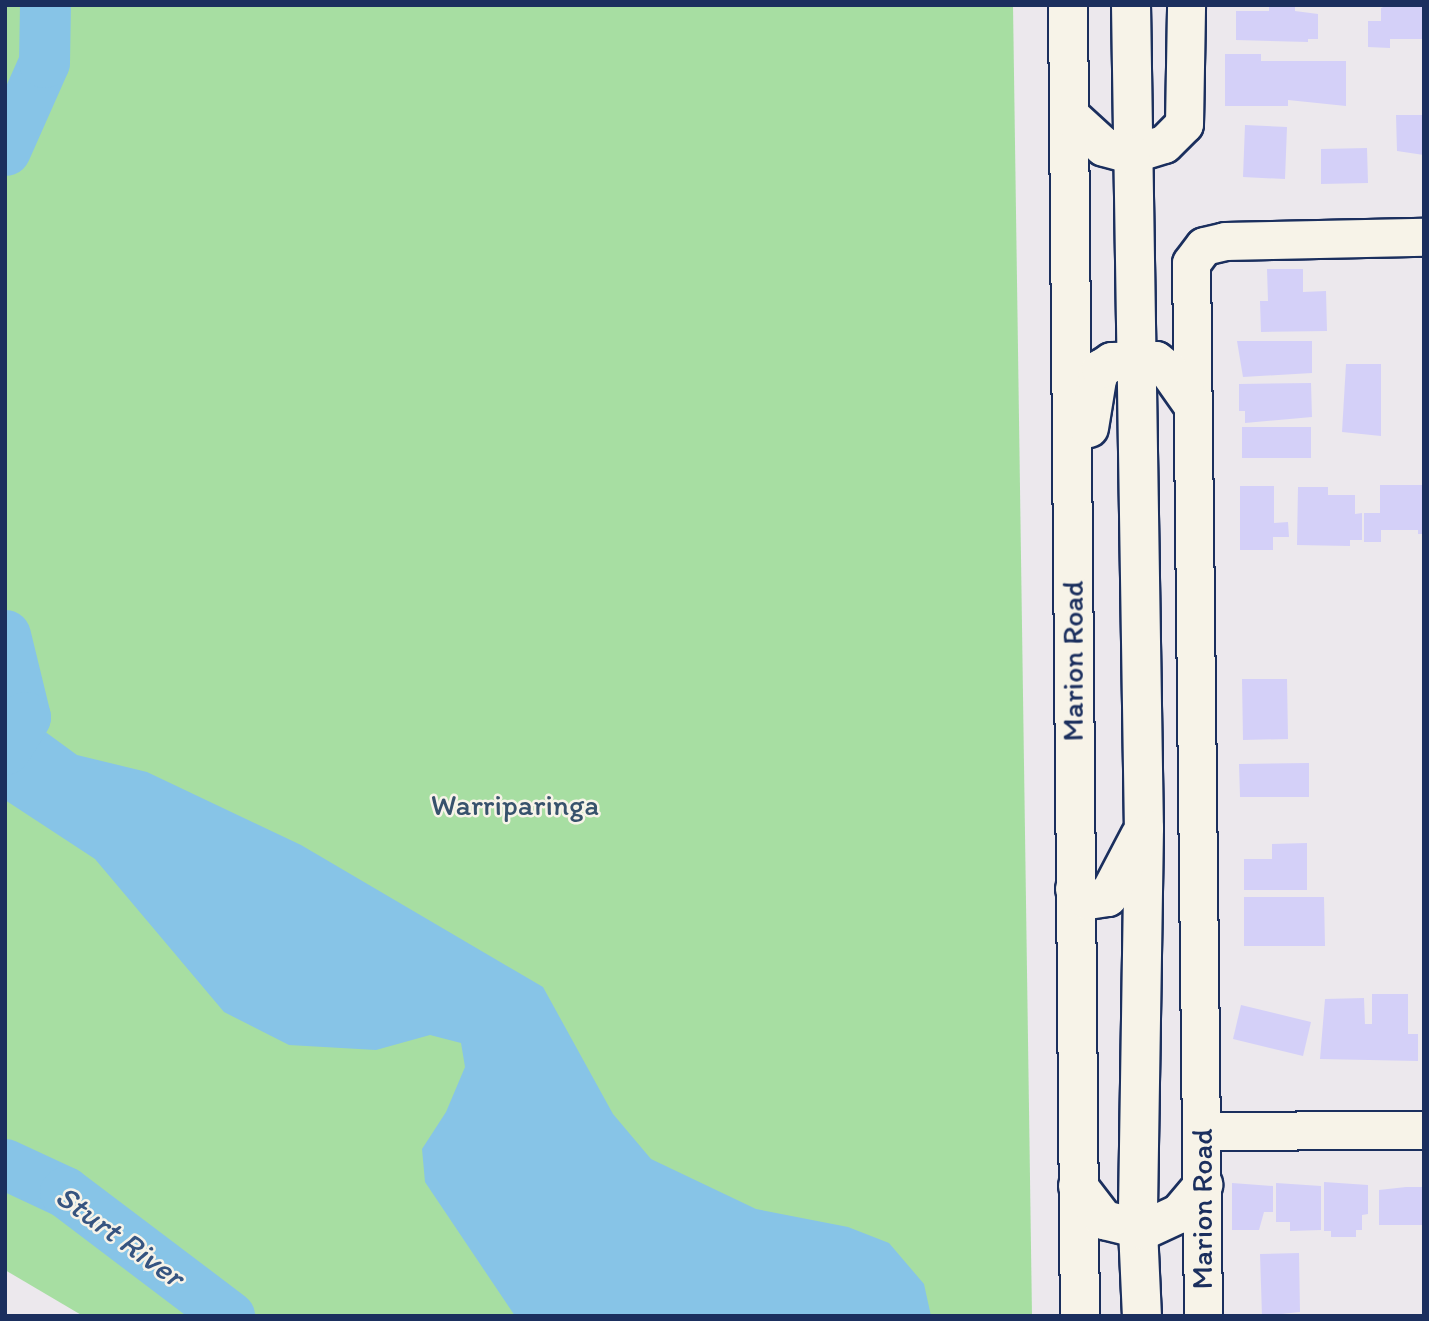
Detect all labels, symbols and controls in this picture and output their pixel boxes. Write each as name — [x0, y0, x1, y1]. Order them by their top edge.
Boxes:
street label: Marion Road — [1055, 580, 1091, 742]
park label: Warriparinga — [431, 787, 599, 823]
street label: Marion Road — [1184, 1128, 1220, 1290]
water label: Sturt River — [49, 1177, 191, 1295]

